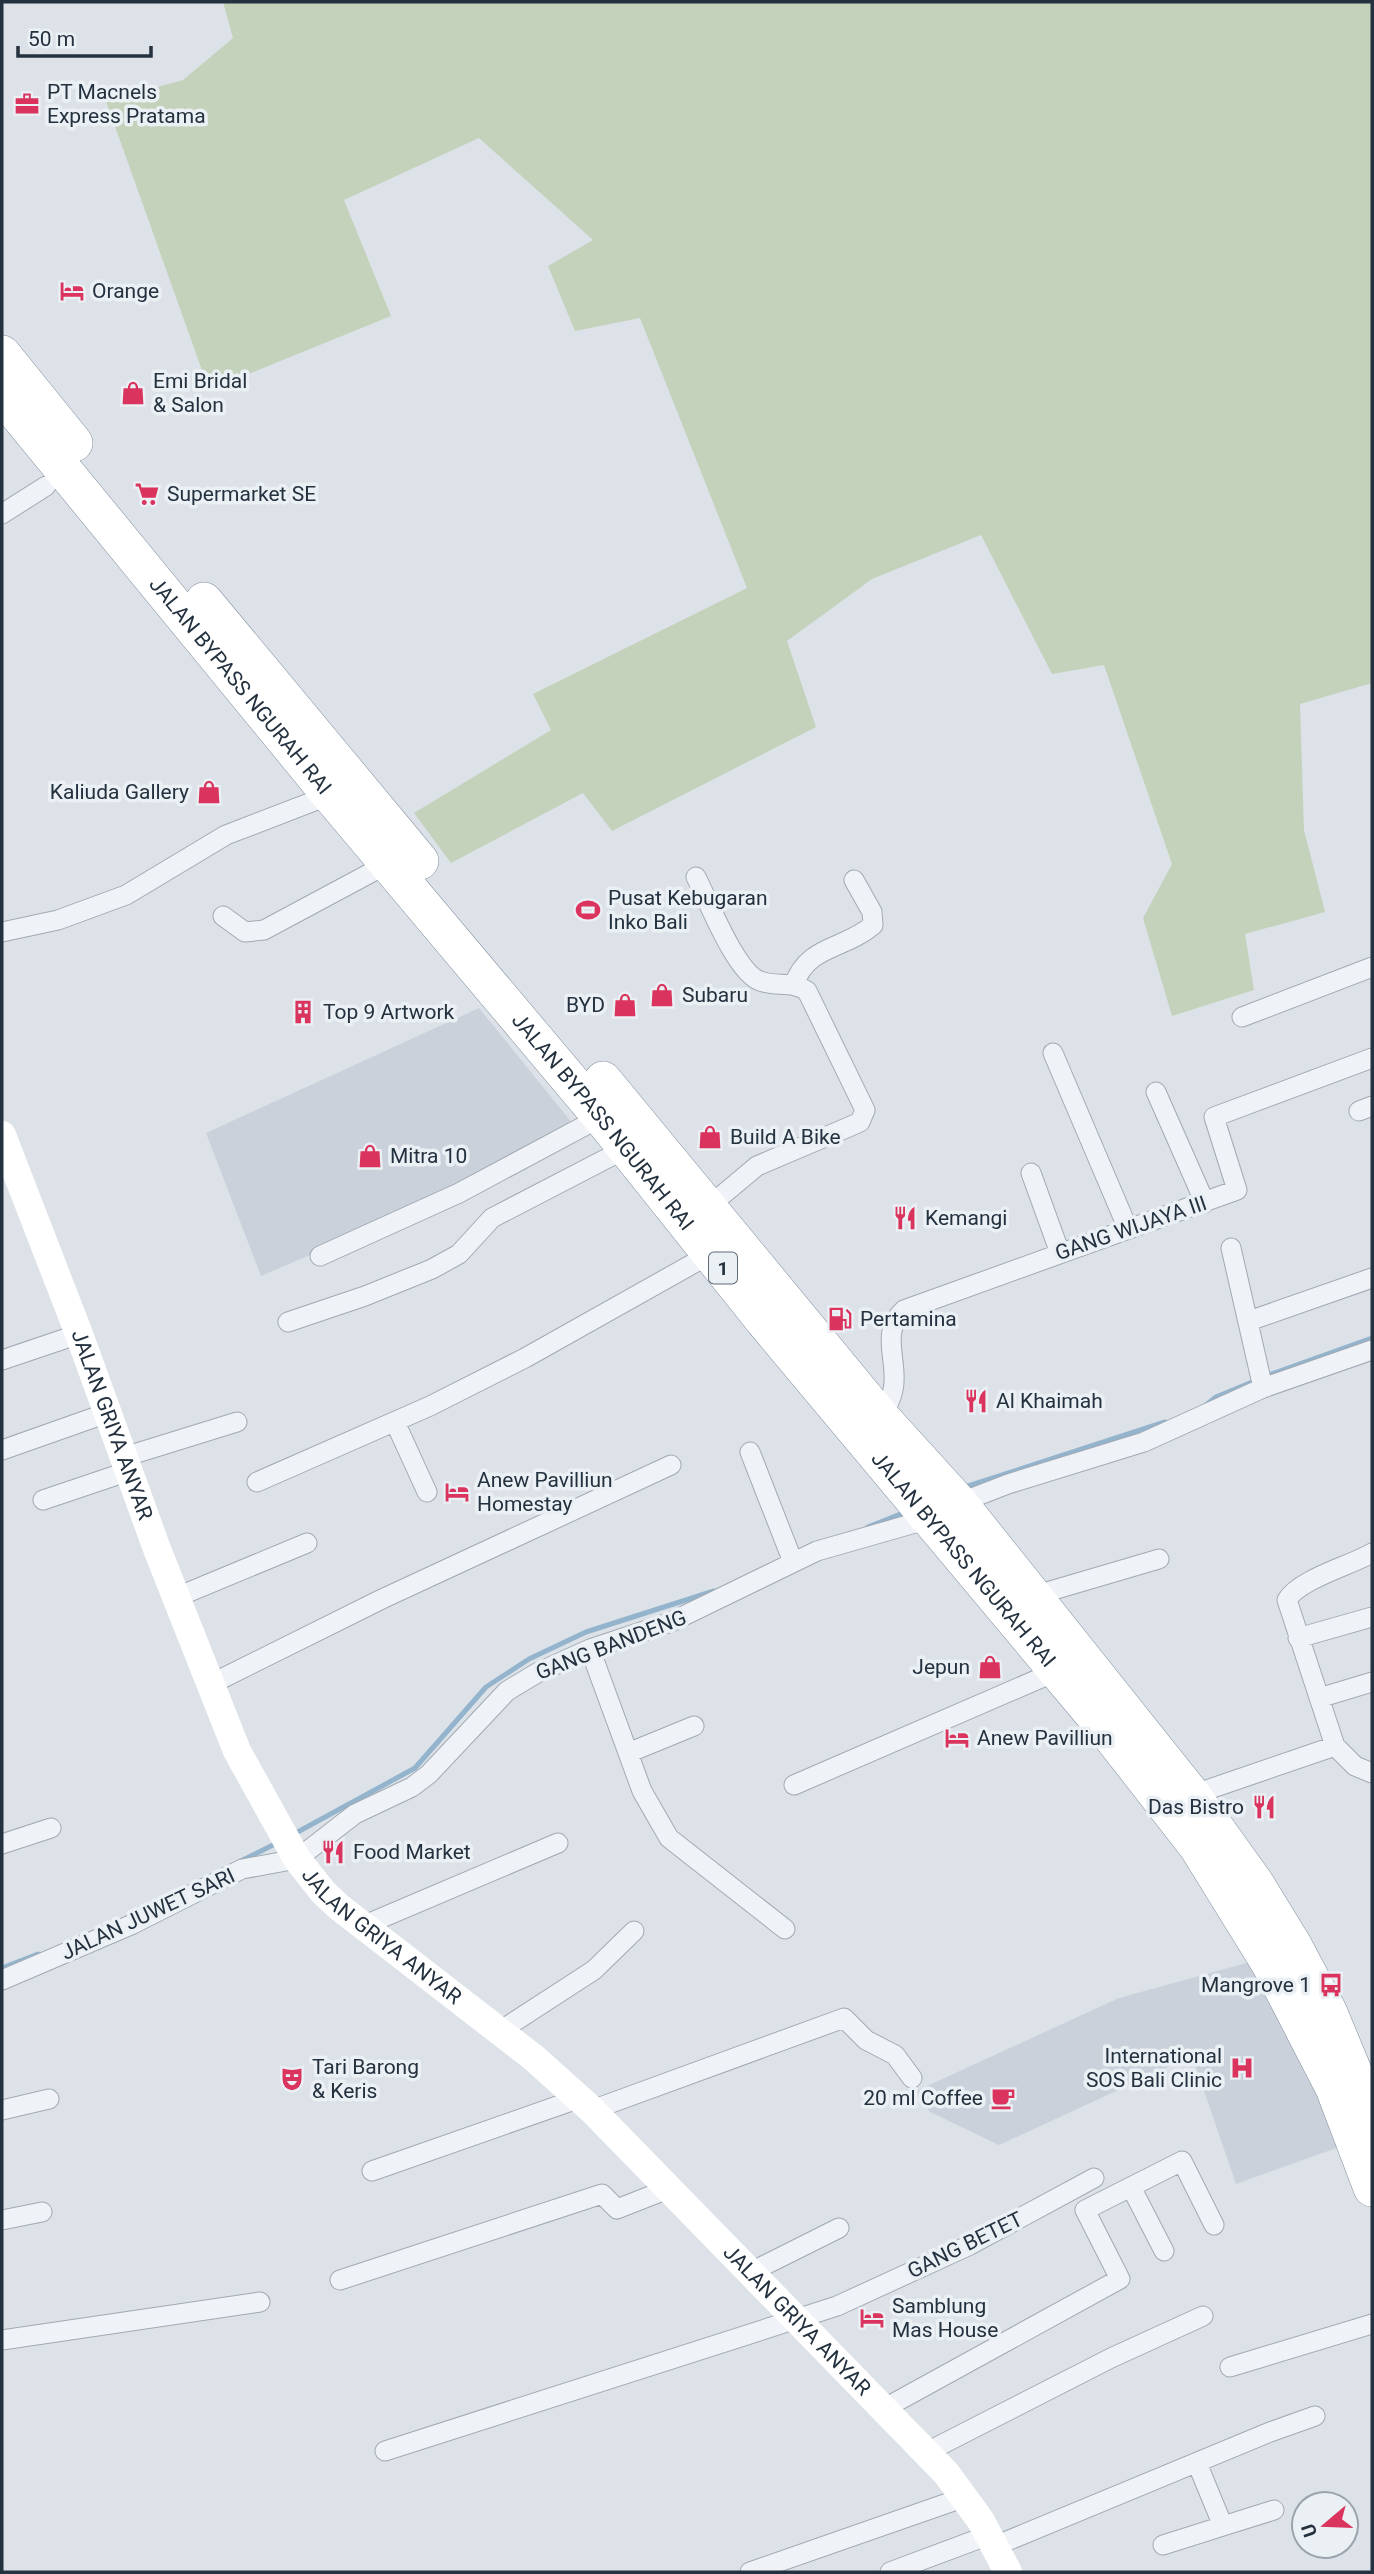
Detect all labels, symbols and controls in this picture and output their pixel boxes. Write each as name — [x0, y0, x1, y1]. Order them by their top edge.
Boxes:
scale bar — [18, 14, 150, 58]
text: 50 m — [28, 27, 75, 51]
place label: PT Macnels Express Pratama — [47, 80, 206, 128]
office icon: PT Macnels Express Pratama — [13, 90, 41, 118]
hotel icon: Orange — [58, 277, 86, 305]
place label: Orange — [92, 279, 159, 303]
place label: Emi Bridal & Salon — [153, 369, 247, 417]
shop icon: Emi Bridal & Salon — [119, 379, 147, 407]
supermarket icon: Supermarket SE — [133, 480, 161, 508]
place label: Supermarket SE — [167, 482, 316, 506]
street label: JALAN BYPASS NGURAH RAI — [144, 572, 336, 799]
shop icon: Kaliuda Gallery — [195, 778, 223, 806]
place label: Kaliuda Gallery — [50, 780, 189, 804]
place label: Pusat Kebugaran Inko Bali — [608, 886, 768, 934]
sports icon: Pusat Kebugaran Inko Bali — [574, 896, 602, 924]
shop icon: Subaru — [648, 981, 676, 1009]
place label: Subaru — [682, 983, 748, 1007]
shop icon: BYD — [611, 991, 639, 1019]
place label: BYD — [566, 993, 605, 1017]
building icon: Top 9 Artwork — [289, 998, 317, 1026]
place label: Top 9 Artwork — [323, 1000, 455, 1024]
street label: JALAN BYPASS NGURAH RAI — [507, 1008, 699, 1235]
shop icon: Build A Bike — [696, 1123, 724, 1151]
place label: Build A Bike — [730, 1125, 841, 1149]
shop icon: Mitra 10 — [356, 1142, 384, 1170]
place label: Mitra 10 — [390, 1144, 467, 1168]
street label: GANG WIJAYA III — [1052, 1191, 1210, 1265]
restaurant icon: Kemangi — [891, 1204, 919, 1232]
place label: Kemangi — [925, 1206, 1007, 1230]
road number: 1 — [709, 1252, 737, 1284]
fuel station icon: Pertamina — [826, 1305, 854, 1333]
place label: Pertamina — [860, 1307, 957, 1331]
street label: JALAN GRIYA ANYAR — [66, 1326, 157, 1523]
restaurant icon: Al Khaimah — [962, 1387, 990, 1415]
place label: Al Khaimah — [996, 1389, 1103, 1413]
street label: JALAN BYPASS NGURAH RAI — [866, 1447, 1060, 1672]
place label: Anew Pavilliun Homestay — [477, 1468, 613, 1516]
hotel icon: Anew Pavilliun Homestay — [443, 1478, 471, 1506]
street label: GANG BANDENG — [532, 1605, 690, 1685]
shop icon: Jepun — [976, 1653, 1004, 1681]
place label: Jepun — [912, 1655, 970, 1679]
hotel icon: Anew Pavilliun — [943, 1724, 971, 1752]
place label: Anew Pavilliun — [977, 1726, 1113, 1750]
restaurant icon: Das Bistro — [1250, 1793, 1278, 1821]
place label: Das Bistro — [1148, 1795, 1244, 1819]
restaurant icon: Food Market — [319, 1838, 347, 1866]
place label: Food Market — [353, 1840, 471, 1864]
street label: JALAN JUWET SARI — [57, 1863, 239, 1965]
street label: JALAN GRIYA ANYAR — [297, 1863, 466, 2009]
bus stop icon: Mangrove 1 — [1317, 1971, 1345, 1999]
place label: Mangrove 1 — [1201, 1973, 1311, 1997]
place label: International SOS Bali Clinic — [1086, 2044, 1222, 2092]
hospital icon: International SOS Bali Clinic — [1228, 2054, 1256, 2082]
place label: Tari Barong & Keris — [312, 2055, 419, 2103]
theatre icon: Tari Barong & Keris — [278, 2065, 306, 2093]
cafe icon: 20 ml Coffee — [989, 2084, 1017, 2112]
place label: 20 ml Coffee — [863, 2086, 983, 2110]
street label: GANG BETET — [904, 2207, 1027, 2283]
street label: JALAN GRIYA ANYAR — [718, 2240, 876, 2400]
place label: Samblung Mas House — [892, 2294, 998, 2342]
hotel icon: Samblung Mas House — [858, 2304, 886, 2332]
north arrow — [1290, 2490, 1360, 2560]
text: U — [1296, 2521, 1322, 2540]

